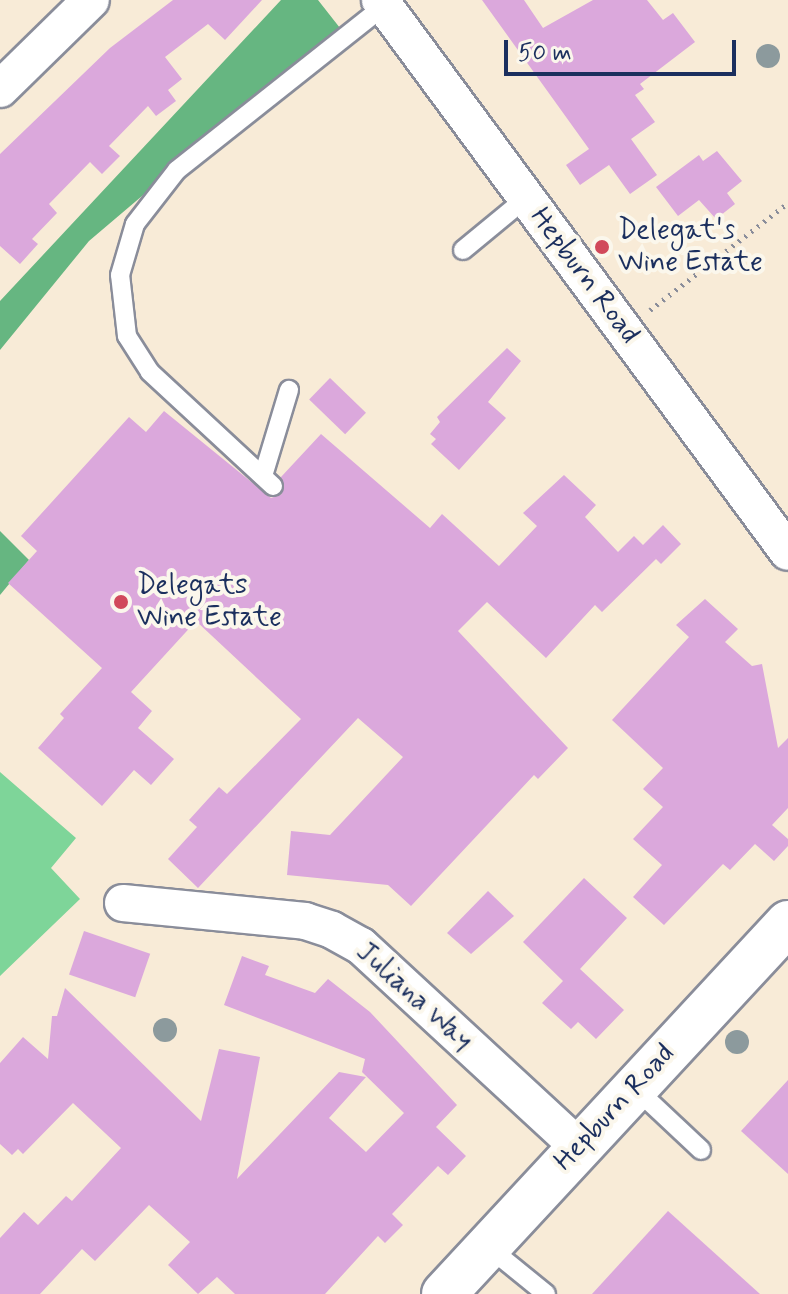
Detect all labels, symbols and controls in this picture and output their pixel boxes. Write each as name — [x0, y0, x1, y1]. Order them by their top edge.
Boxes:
scale bar — [508, 24, 740, 74]
text: 50 m — [518, 38, 572, 69]
street label: Hepburn Road — [522, 202, 646, 350]
place label: Delegat's Wine Estate — [618, 214, 763, 280]
marker: Delegat's Wine Estate — [593, 238, 611, 256]
place label: Delegats Wine Estate — [137, 569, 282, 635]
marker: Delegats Wine Estate — [112, 593, 130, 611]
street label: Juliana Way — [347, 935, 481, 1059]
street label: Hepburn Road — [548, 1038, 682, 1178]

